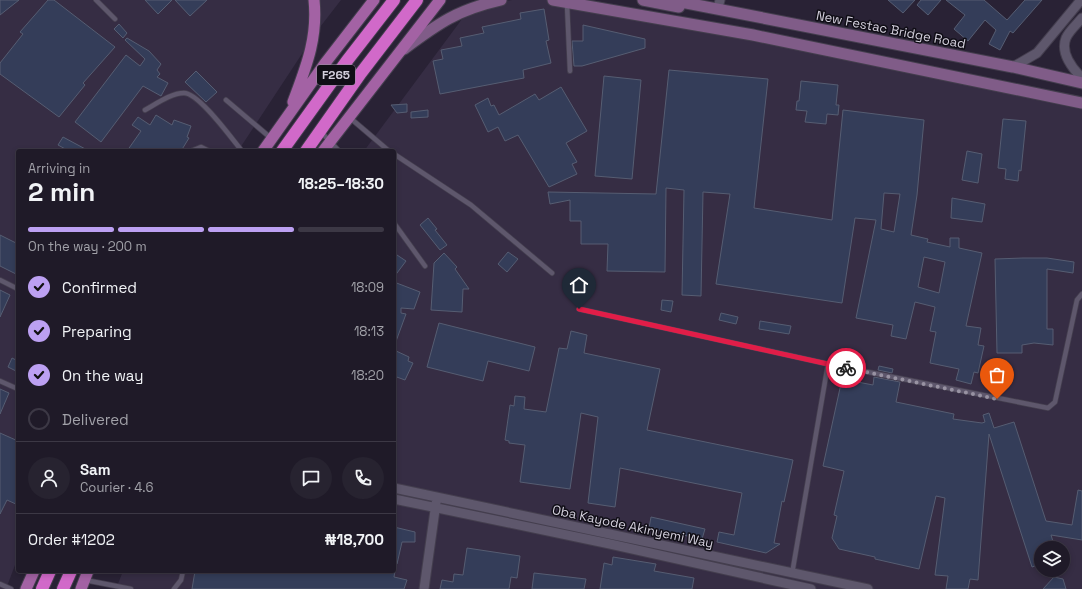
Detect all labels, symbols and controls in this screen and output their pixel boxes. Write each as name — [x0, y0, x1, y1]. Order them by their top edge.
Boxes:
street label: New Festac Bridge Road — [815, 7, 967, 52]
road number: F265 — [317, 65, 355, 85]
text: Arriving in — [28, 160, 90, 177]
text: 18:25–18:30 — [298, 174, 384, 193]
text: 2 min — [28, 175, 95, 209]
text: On the way · 200 m — [28, 238, 147, 255]
pin — [562, 268, 596, 309]
icon: home — [568, 274, 590, 296]
icon: check — [28, 276, 50, 298]
text: Confirmed — [62, 278, 137, 297]
text: 18:09 — [351, 279, 384, 296]
icon: check — [28, 320, 50, 342]
text: Preparing — [62, 322, 132, 341]
text: 18:13 — [354, 323, 384, 340]
courier — [826, 348, 866, 388]
icon: bike — [835, 357, 857, 379]
pin — [980, 358, 1014, 399]
icon: check — [28, 364, 50, 386]
icon: bag — [986, 364, 1008, 386]
text: On the way — [62, 366, 143, 385]
text: 18:20 — [351, 367, 384, 384]
text: Delivered — [62, 410, 129, 429]
button: person — [28, 457, 70, 499]
button: chat — [290, 457, 332, 499]
button: phone — [342, 457, 384, 499]
text: Sam — [80, 460, 111, 479]
text: Courier · 4.6 — [80, 479, 153, 496]
street label: Oba Kayode Akinyemi Way — [551, 501, 715, 552]
text: Order #1202 — [28, 530, 115, 549]
text: ₦18,700 — [325, 530, 384, 549]
map controls — [1034, 541, 1070, 577]
button: layers — [1034, 541, 1070, 577]

